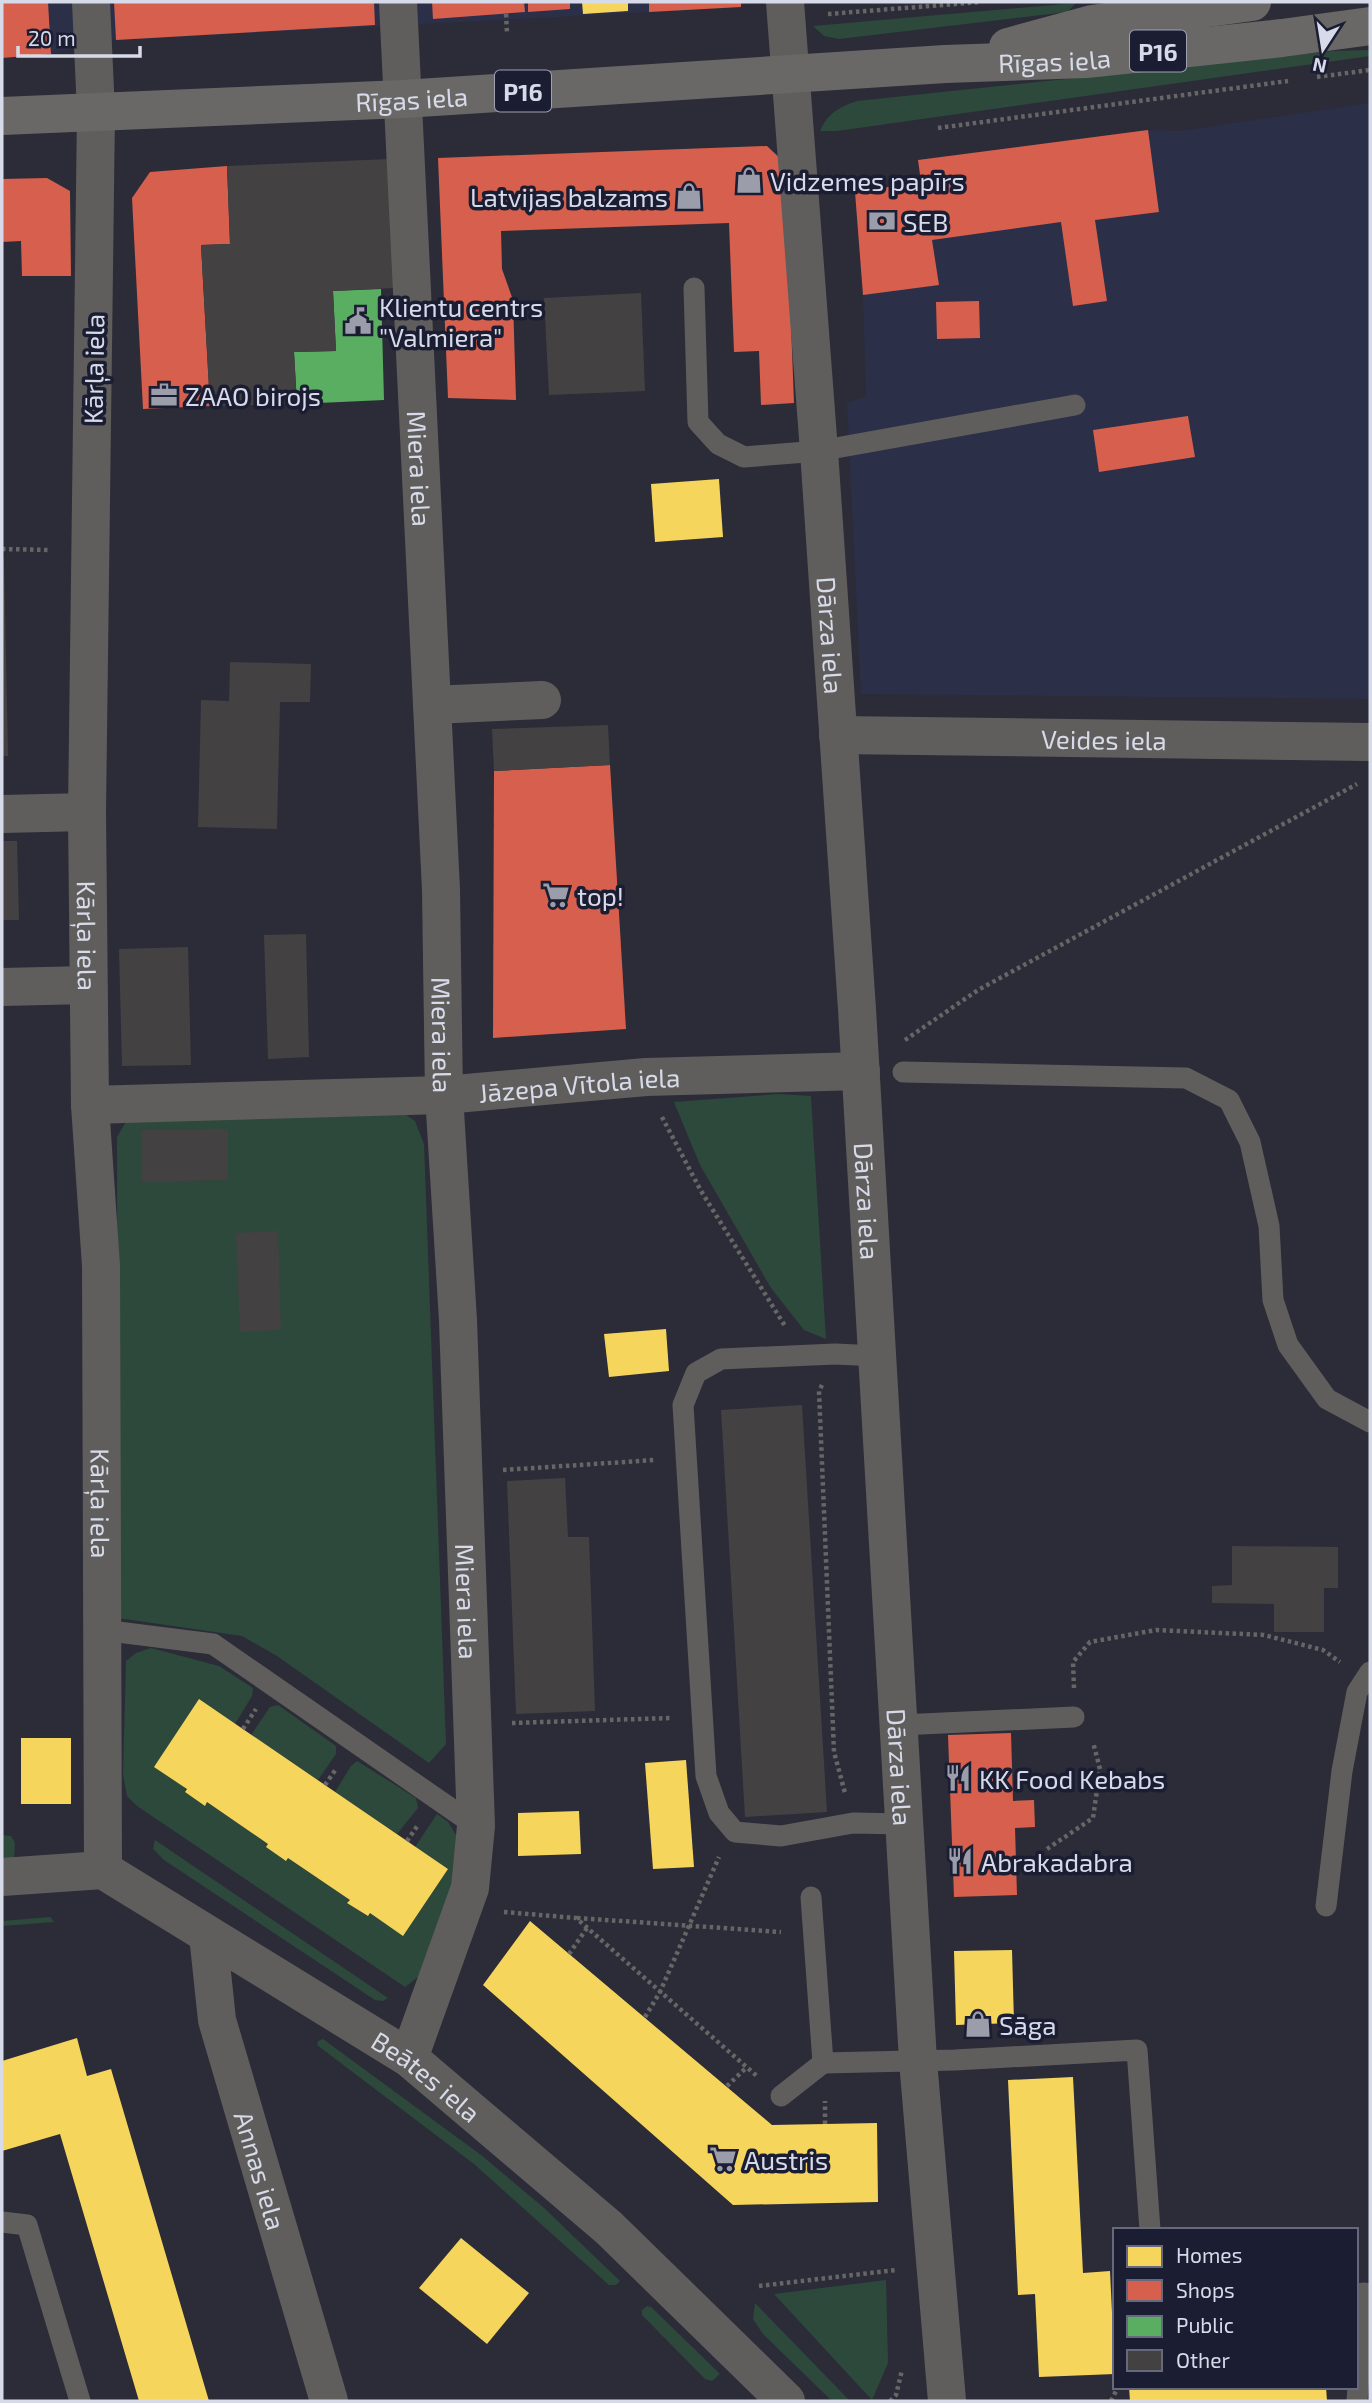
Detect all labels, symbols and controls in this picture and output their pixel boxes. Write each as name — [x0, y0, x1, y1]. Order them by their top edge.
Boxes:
scale bar — [18, 14, 140, 58]
north arrow — [1288, 14, 1358, 84]
text: 20 m — [28, 25, 76, 50]
road number: P16 — [1130, 31, 1186, 72]
street label: Rīgas iela — [998, 41, 1112, 78]
text: N — [1310, 53, 1328, 79]
road number: P16 — [495, 70, 551, 112]
street label: Rīgas iela — [355, 79, 469, 117]
shop icon: Vidzemes papīrs — [734, 165, 764, 195]
place label: Vidzemes papīrs — [770, 165, 965, 196]
place label: Latvijas balzams — [470, 181, 668, 212]
shop icon: Latvijas balzams — [674, 181, 704, 211]
bank icon: SEB — [867, 206, 897, 236]
place label: SEB — [903, 206, 948, 237]
place label: Klientu centrs "Valmiera" — [379, 291, 543, 352]
public building icon: Klientu centrs "Valmiera" — [343, 306, 373, 336]
street label: Kārļa iela — [77, 314, 111, 424]
office icon: ZAAO birojs — [149, 380, 179, 410]
place label: ZAAO birojs — [185, 380, 321, 411]
street label: Miera iela — [402, 410, 439, 527]
street label: Dārza iela — [812, 575, 851, 695]
street label: Veides iela — [1041, 722, 1167, 755]
street label: Kārļa iela — [71, 880, 104, 991]
supermarket icon: top! — [541, 880, 571, 910]
place label: top! — [577, 880, 624, 911]
street label: Miera iela — [427, 977, 459, 1093]
street label: Jāzepa Vītola iela — [477, 1061, 681, 1107]
street label: Dārza iela — [849, 1141, 887, 1261]
street label: Kārļa iela — [84, 1448, 117, 1559]
street label: Miera iela — [450, 1543, 486, 1660]
street label: Dārza iela — [882, 1707, 920, 1827]
restaurant icon: KK Food Kebabs — [943, 1763, 973, 1793]
place label: KK Food Kebabs — [979, 1763, 1165, 1794]
restaurant icon: Abrakadabra — [945, 1846, 975, 1876]
place label: Abrakadabra — [981, 1846, 1133, 1877]
shop icon: Sāga — [963, 2009, 993, 2039]
place label: Sāga — [999, 2009, 1057, 2040]
street label: Beātes iela — [367, 2024, 487, 2128]
street label: Annas iela — [229, 2107, 293, 2233]
supermarket icon: Austris — [708, 2144, 738, 2174]
place label: Austris — [744, 2144, 828, 2175]
legend — [1113, 2228, 1358, 2389]
text: Homes — [1176, 2242, 1242, 2267]
text: Shops — [1176, 2277, 1235, 2302]
text: Public — [1176, 2312, 1234, 2337]
text: Other — [1176, 2347, 1231, 2372]

